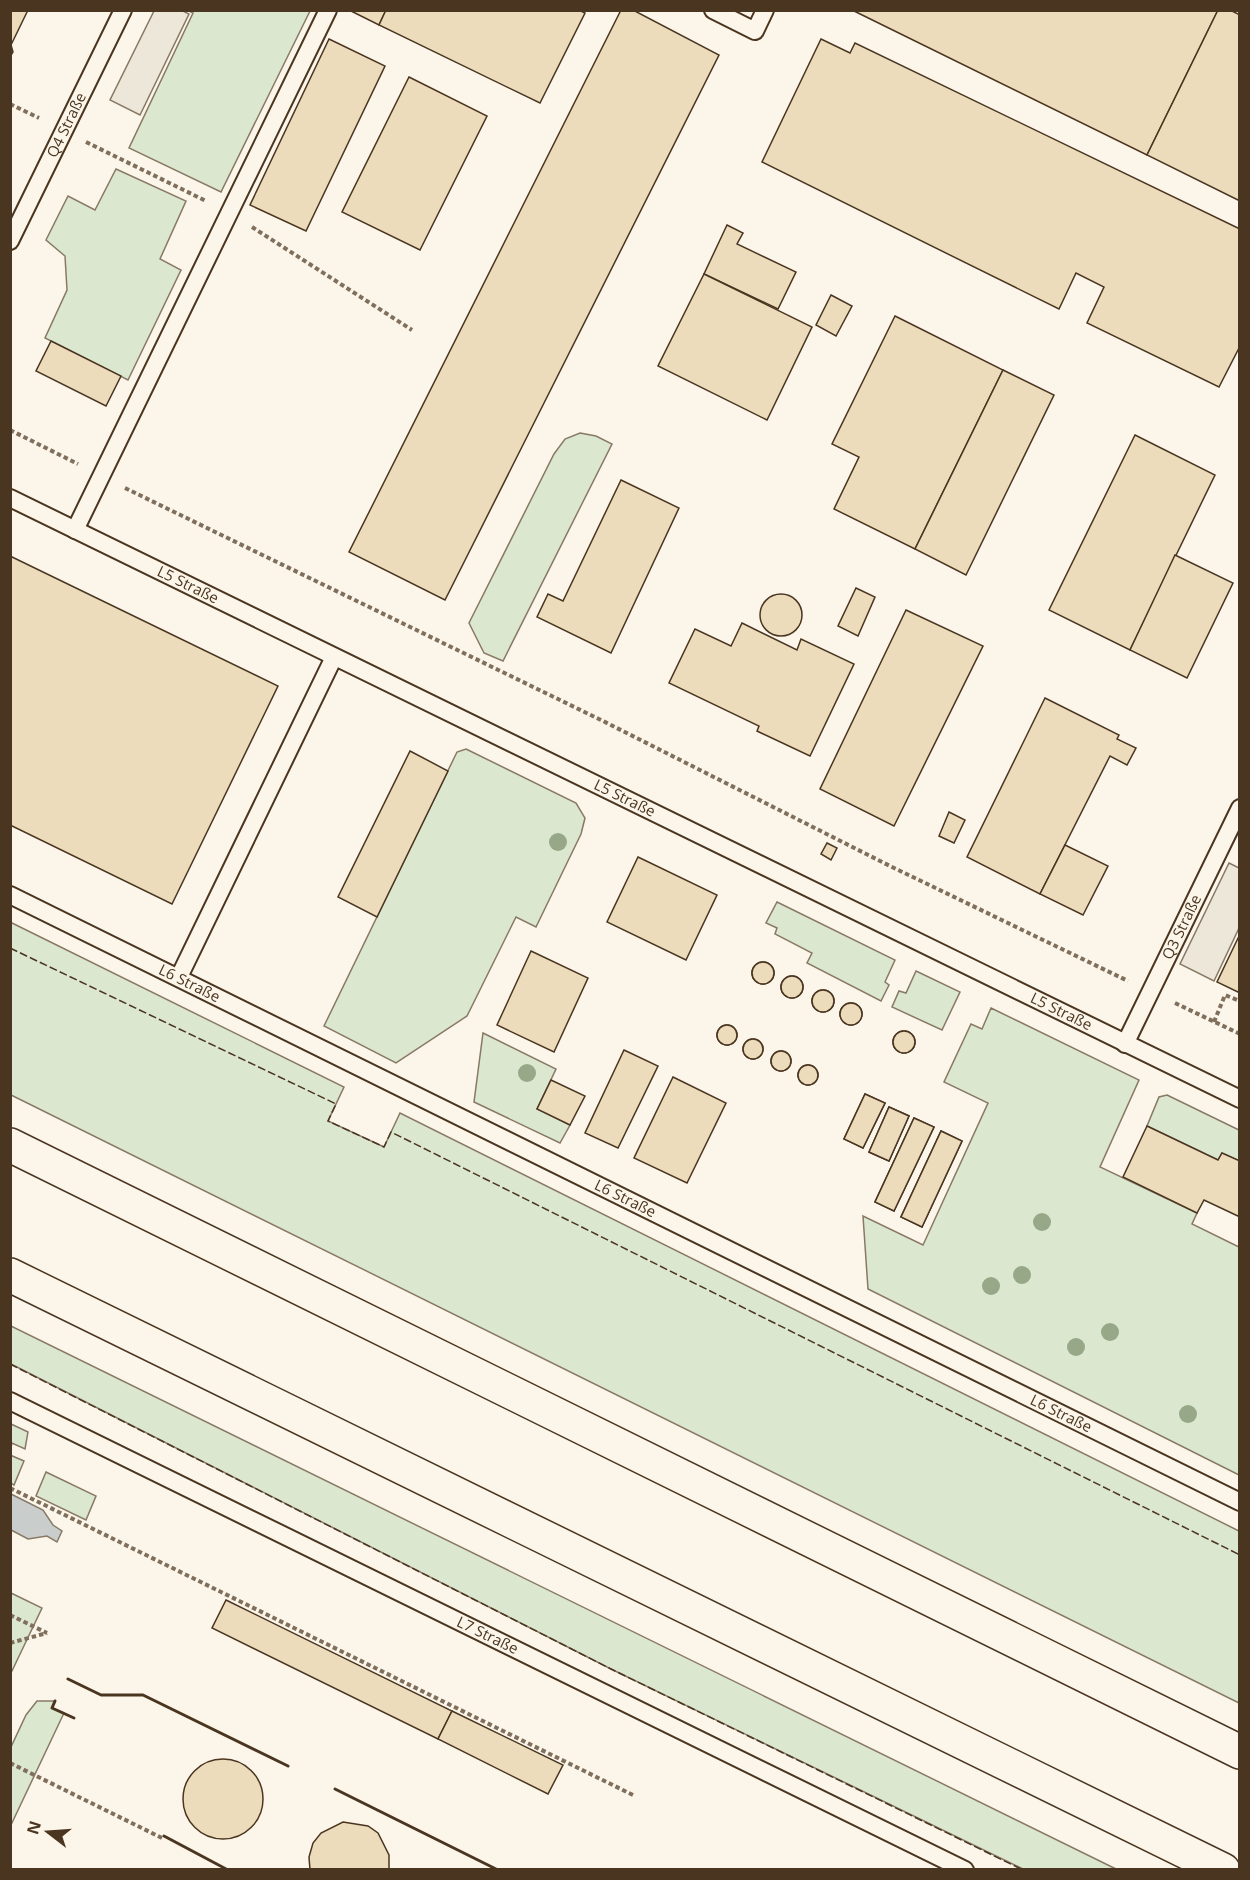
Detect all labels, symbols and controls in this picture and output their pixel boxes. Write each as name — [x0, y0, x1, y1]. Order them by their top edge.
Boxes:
street label: Q4 Straße — [41, 89, 90, 161]
street label: L5 Straße — [154, 561, 222, 608]
street label: L5 Straße — [591, 774, 659, 821]
street label: Q3 Straße — [1157, 891, 1205, 963]
street label: L6 Straße — [156, 959, 224, 1006]
street label: L5 Straße — [1028, 987, 1096, 1034]
street label: L6 Straße — [592, 1174, 660, 1221]
street label: L6 Straße — [1027, 1389, 1096, 1436]
street label: L7 Straße — [454, 1611, 522, 1658]
north arrow — [18, 1802, 78, 1862]
text: N — [21, 1818, 46, 1837]

